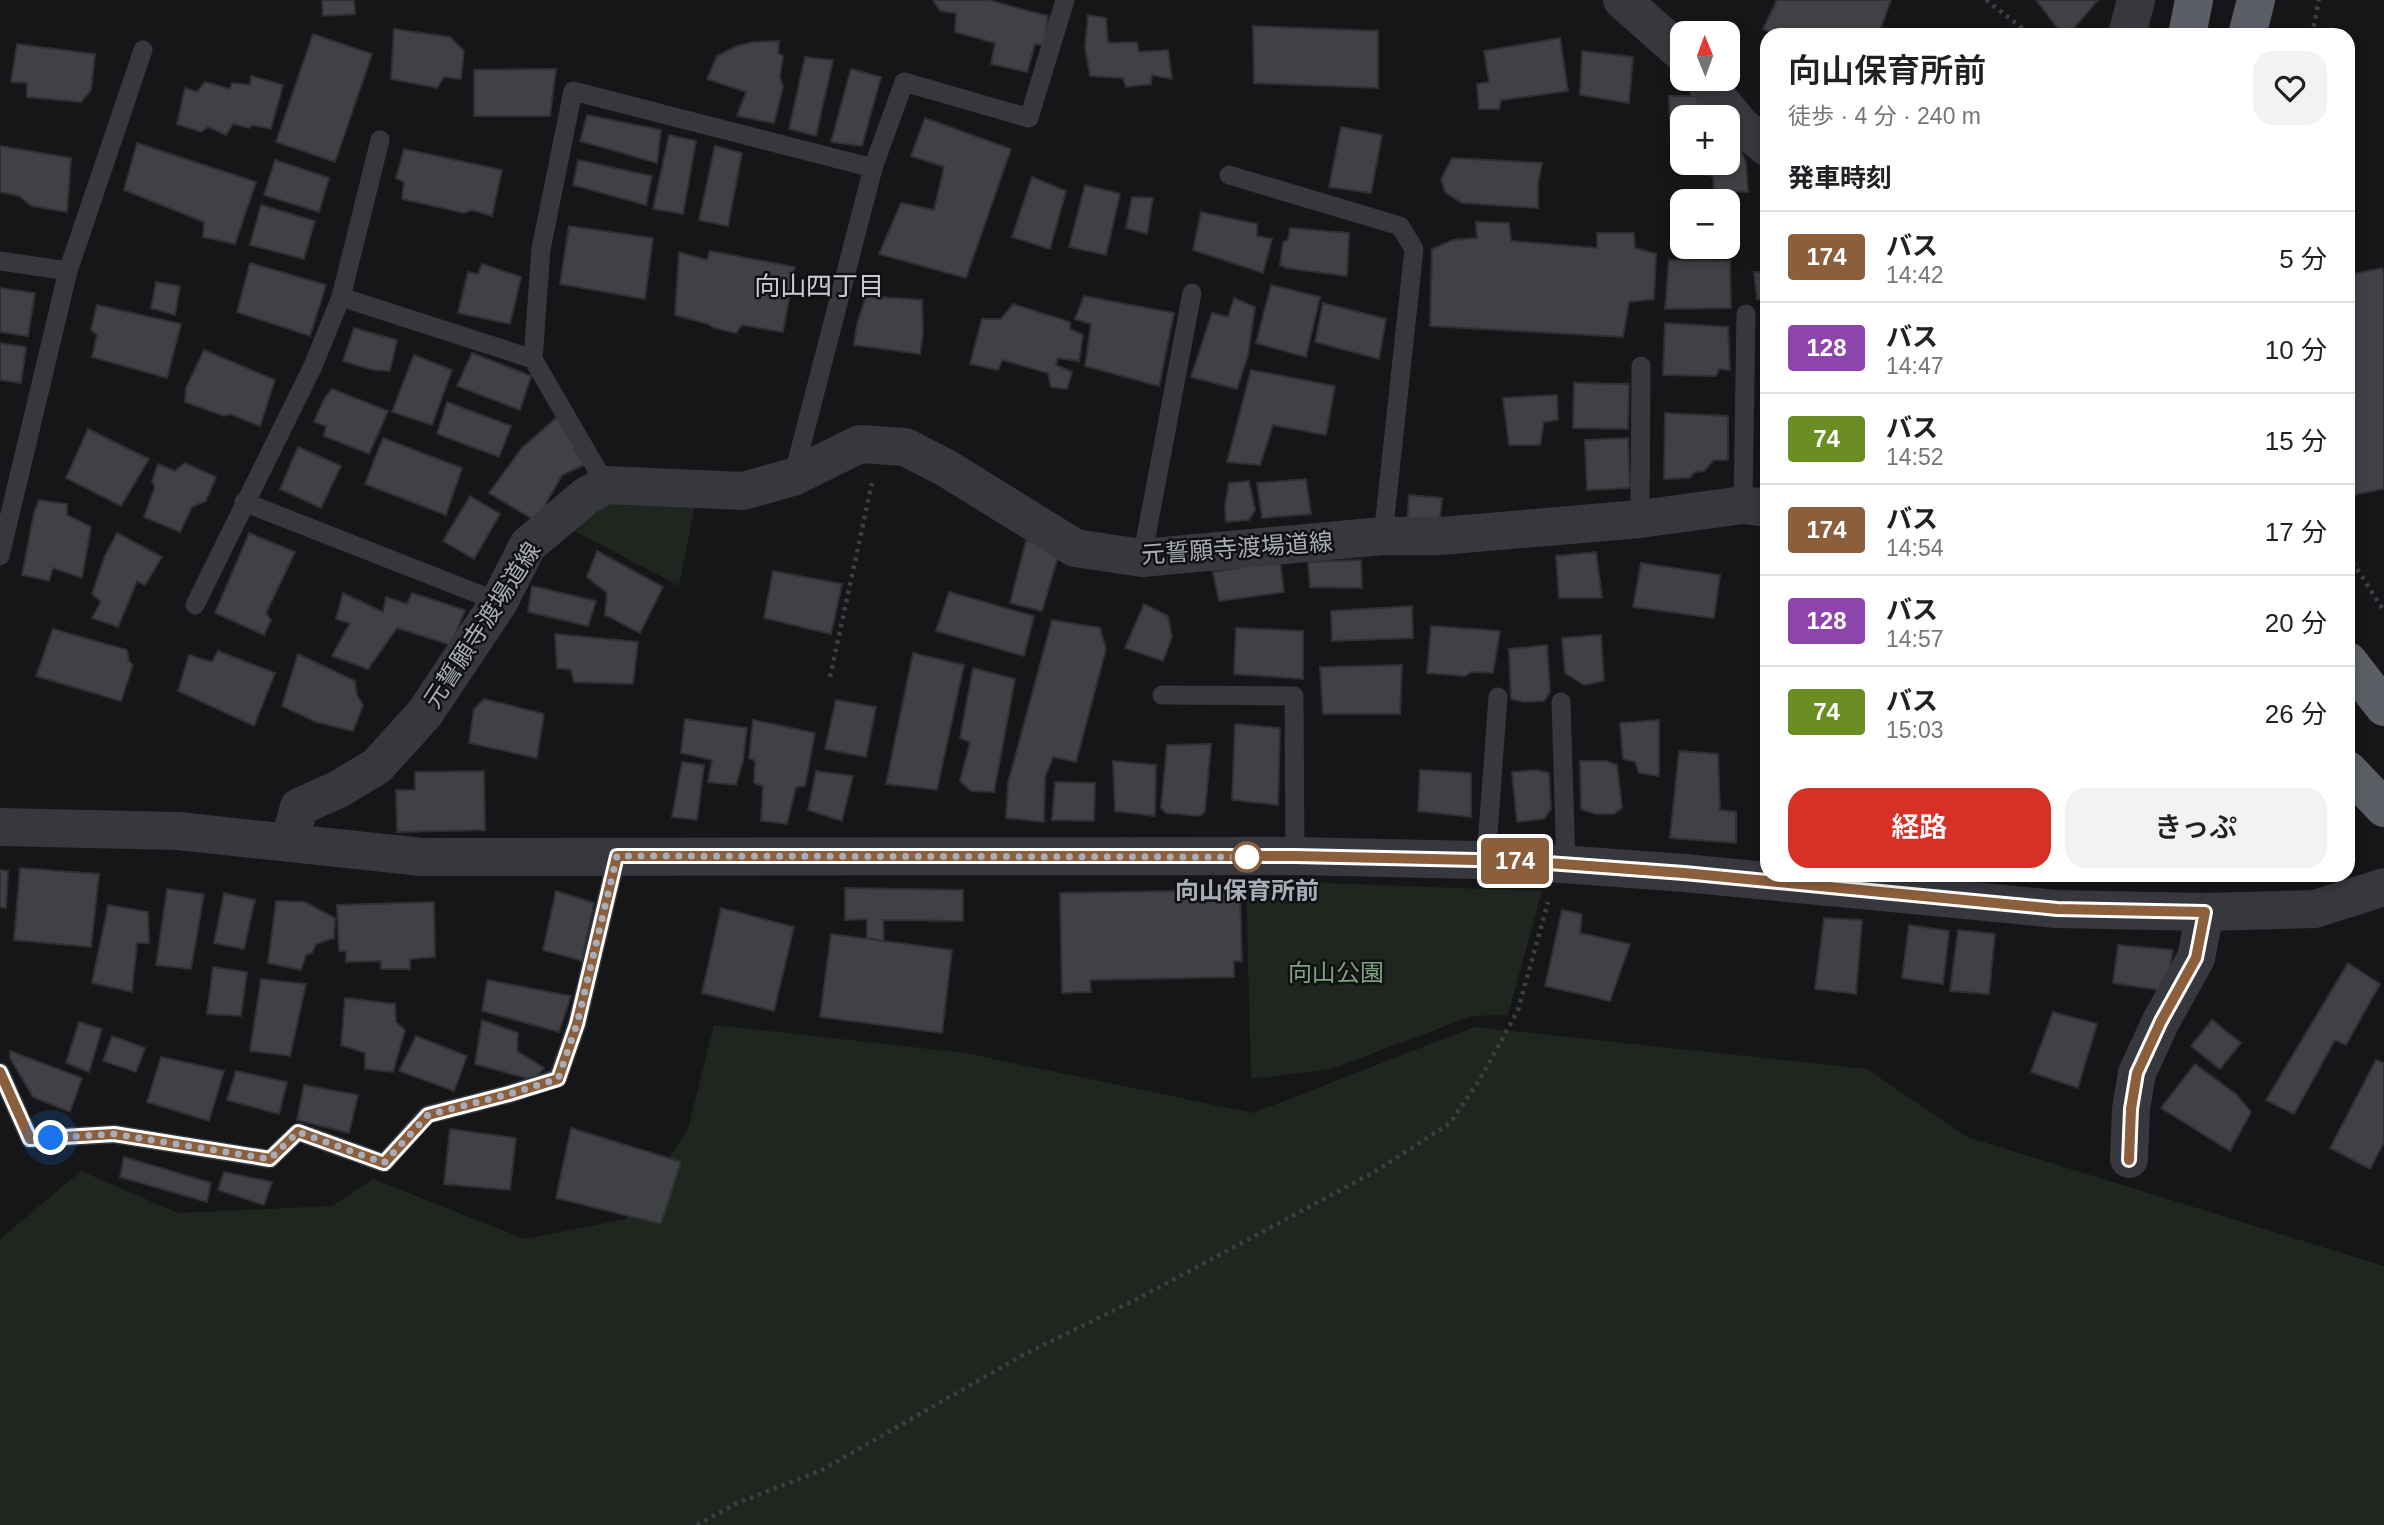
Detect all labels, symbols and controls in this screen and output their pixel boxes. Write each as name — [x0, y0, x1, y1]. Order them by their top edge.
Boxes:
north arrow — [1670, 21, 1740, 91]
map controls — [1670, 21, 1740, 259]
button: heart — [2253, 51, 2327, 125]
text: 向山保育所前 — [1788, 52, 1986, 89]
text: 徒歩 · 4 分 · 240 m — [1788, 103, 1981, 129]
button: + — [1670, 105, 1740, 175]
text: 発車時刻 — [1788, 163, 1892, 193]
button: − — [1670, 189, 1740, 259]
text: バス — [1886, 231, 1938, 261]
text: 174 — [1806, 243, 1847, 270]
text: 5 分 — [2279, 244, 2327, 274]
text: 14:42 — [1886, 262, 1944, 288]
district label: 向山四丁目 — [754, 271, 884, 301]
text: バス — [1886, 322, 1938, 352]
text: 128 — [1806, 334, 1847, 361]
text: 10 分 — [2265, 335, 2327, 365]
text: 14:47 — [1886, 353, 1944, 379]
text: バス — [1886, 413, 1938, 443]
text: 74 — [1813, 425, 1840, 452]
text: 15 分 — [2265, 426, 2327, 456]
text: 14:52 — [1886, 444, 1944, 470]
text: バス — [1886, 504, 1938, 534]
text: 174 — [1806, 516, 1847, 543]
text: 17 分 — [2265, 517, 2327, 547]
street label: 元誓願寺渡場道線 — [1140, 528, 1334, 568]
text: 14:54 — [1886, 535, 1944, 561]
street label: 元誓願寺渡場道線 — [418, 537, 546, 713]
text: バス — [1886, 595, 1938, 625]
text: 128 — [1806, 607, 1847, 634]
text: 20 分 — [2265, 608, 2327, 638]
text: 14:57 — [1886, 626, 1944, 652]
text: バス — [1886, 686, 1938, 716]
text: 74 — [1813, 698, 1840, 725]
text: 26 分 — [2265, 699, 2327, 729]
text: 15:03 — [1886, 717, 1944, 743]
button: 経路 — [1788, 788, 2051, 868]
button: きっぷ — [2065, 788, 2327, 868]
line badge: 174 — [1475, 838, 1555, 884]
marker: 向山保育所前 — [1232, 842, 1262, 872]
text: 174 — [1495, 847, 1535, 874]
place label: 向山保育所前 — [1175, 877, 1319, 904]
park label: 向山公園 — [1288, 959, 1384, 986]
your location — [33, 1120, 68, 1155]

